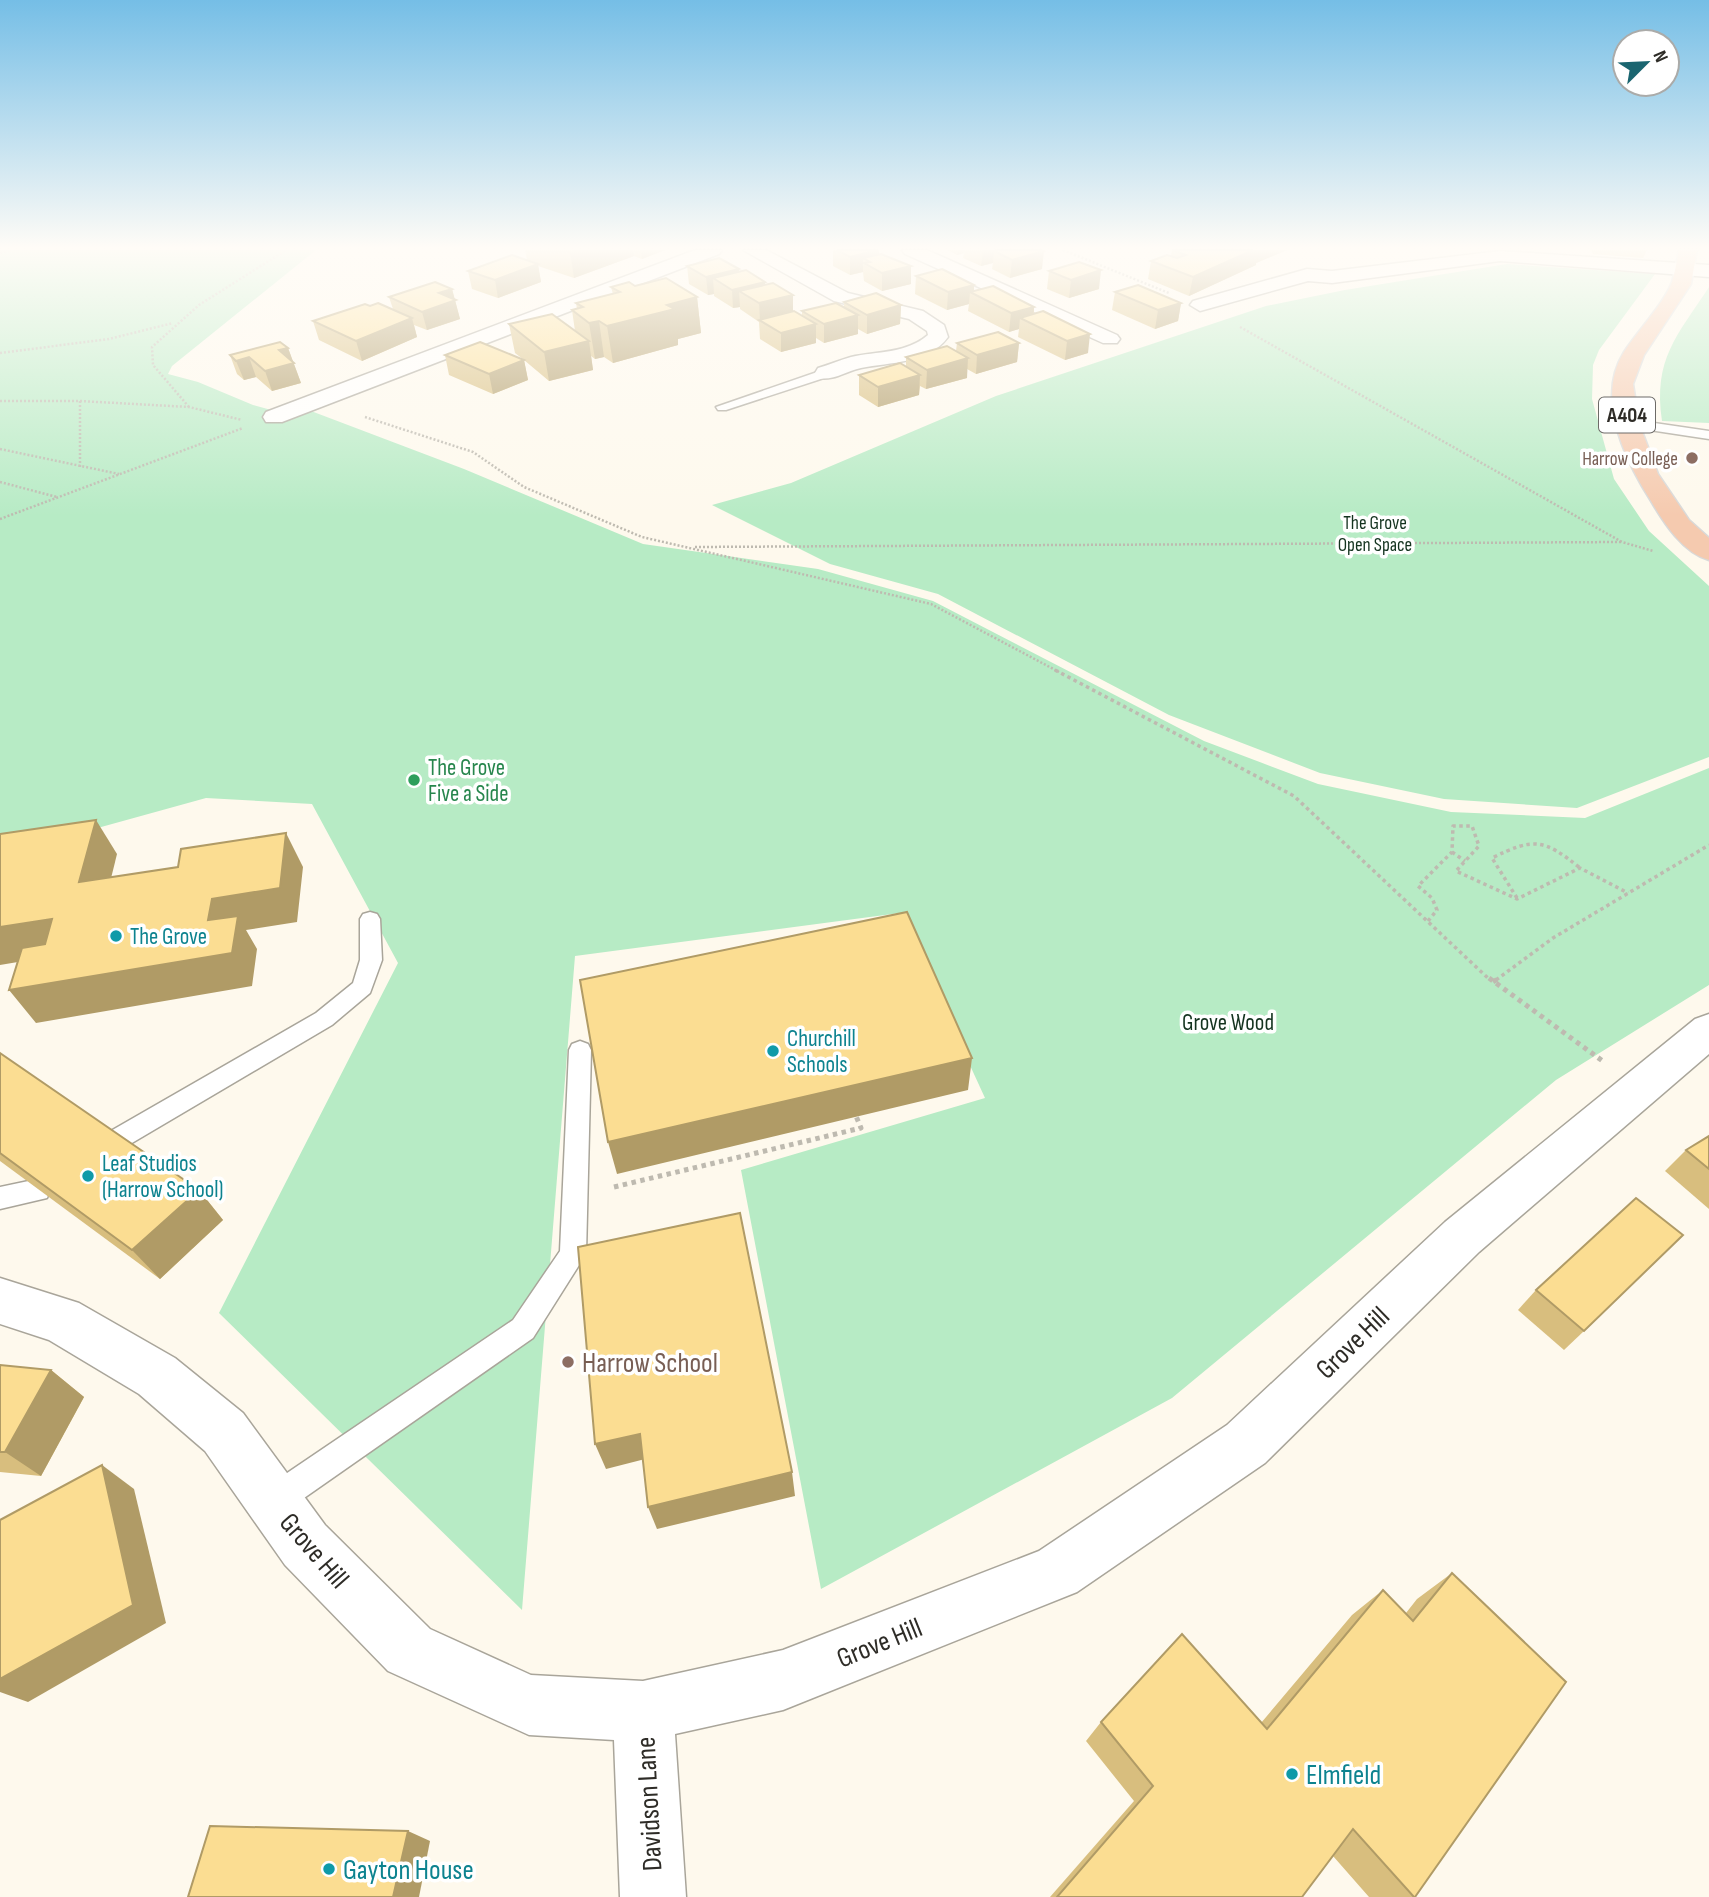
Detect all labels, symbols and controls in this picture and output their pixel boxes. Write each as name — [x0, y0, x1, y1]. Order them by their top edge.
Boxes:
north arrow — [1611, 28, 1681, 98]
text: N — [1648, 47, 1673, 66]
road number: A404 — [1599, 398, 1655, 432]
place label: Harrow College — [1582, 448, 1678, 471]
marker: Harrow College — [1684, 450, 1700, 466]
park label: The Grove Open Space — [1338, 512, 1412, 557]
place label: The Grove Five a Side — [428, 754, 508, 808]
marker: The Grove Five a Side — [406, 772, 422, 788]
place label: The Grove — [130, 923, 207, 951]
marker: The Grove — [108, 928, 124, 944]
park label: Grove Wood — [1182, 1009, 1274, 1037]
place label: Churchill Schools — [787, 1025, 856, 1079]
marker: Churchill Schools — [765, 1043, 781, 1059]
place label: Leaf Studios (Harrow School) — [102, 1150, 224, 1204]
marker: Leaf Studios (Harrow School) — [80, 1168, 96, 1184]
street label: Grove Hill — [1310, 1300, 1397, 1386]
place label: Harrow School — [582, 1347, 718, 1380]
marker: Harrow School — [560, 1354, 576, 1370]
street label: Grove Hill — [272, 1507, 356, 1595]
street label: Grove Hill — [832, 1611, 927, 1675]
street label: Davidson Lane — [630, 1736, 669, 1872]
place label: Elmfield — [1306, 1759, 1381, 1792]
marker: Elmfield — [1284, 1766, 1300, 1782]
place label: Gayton House — [343, 1854, 474, 1887]
marker: Gayton House — [321, 1861, 337, 1877]

